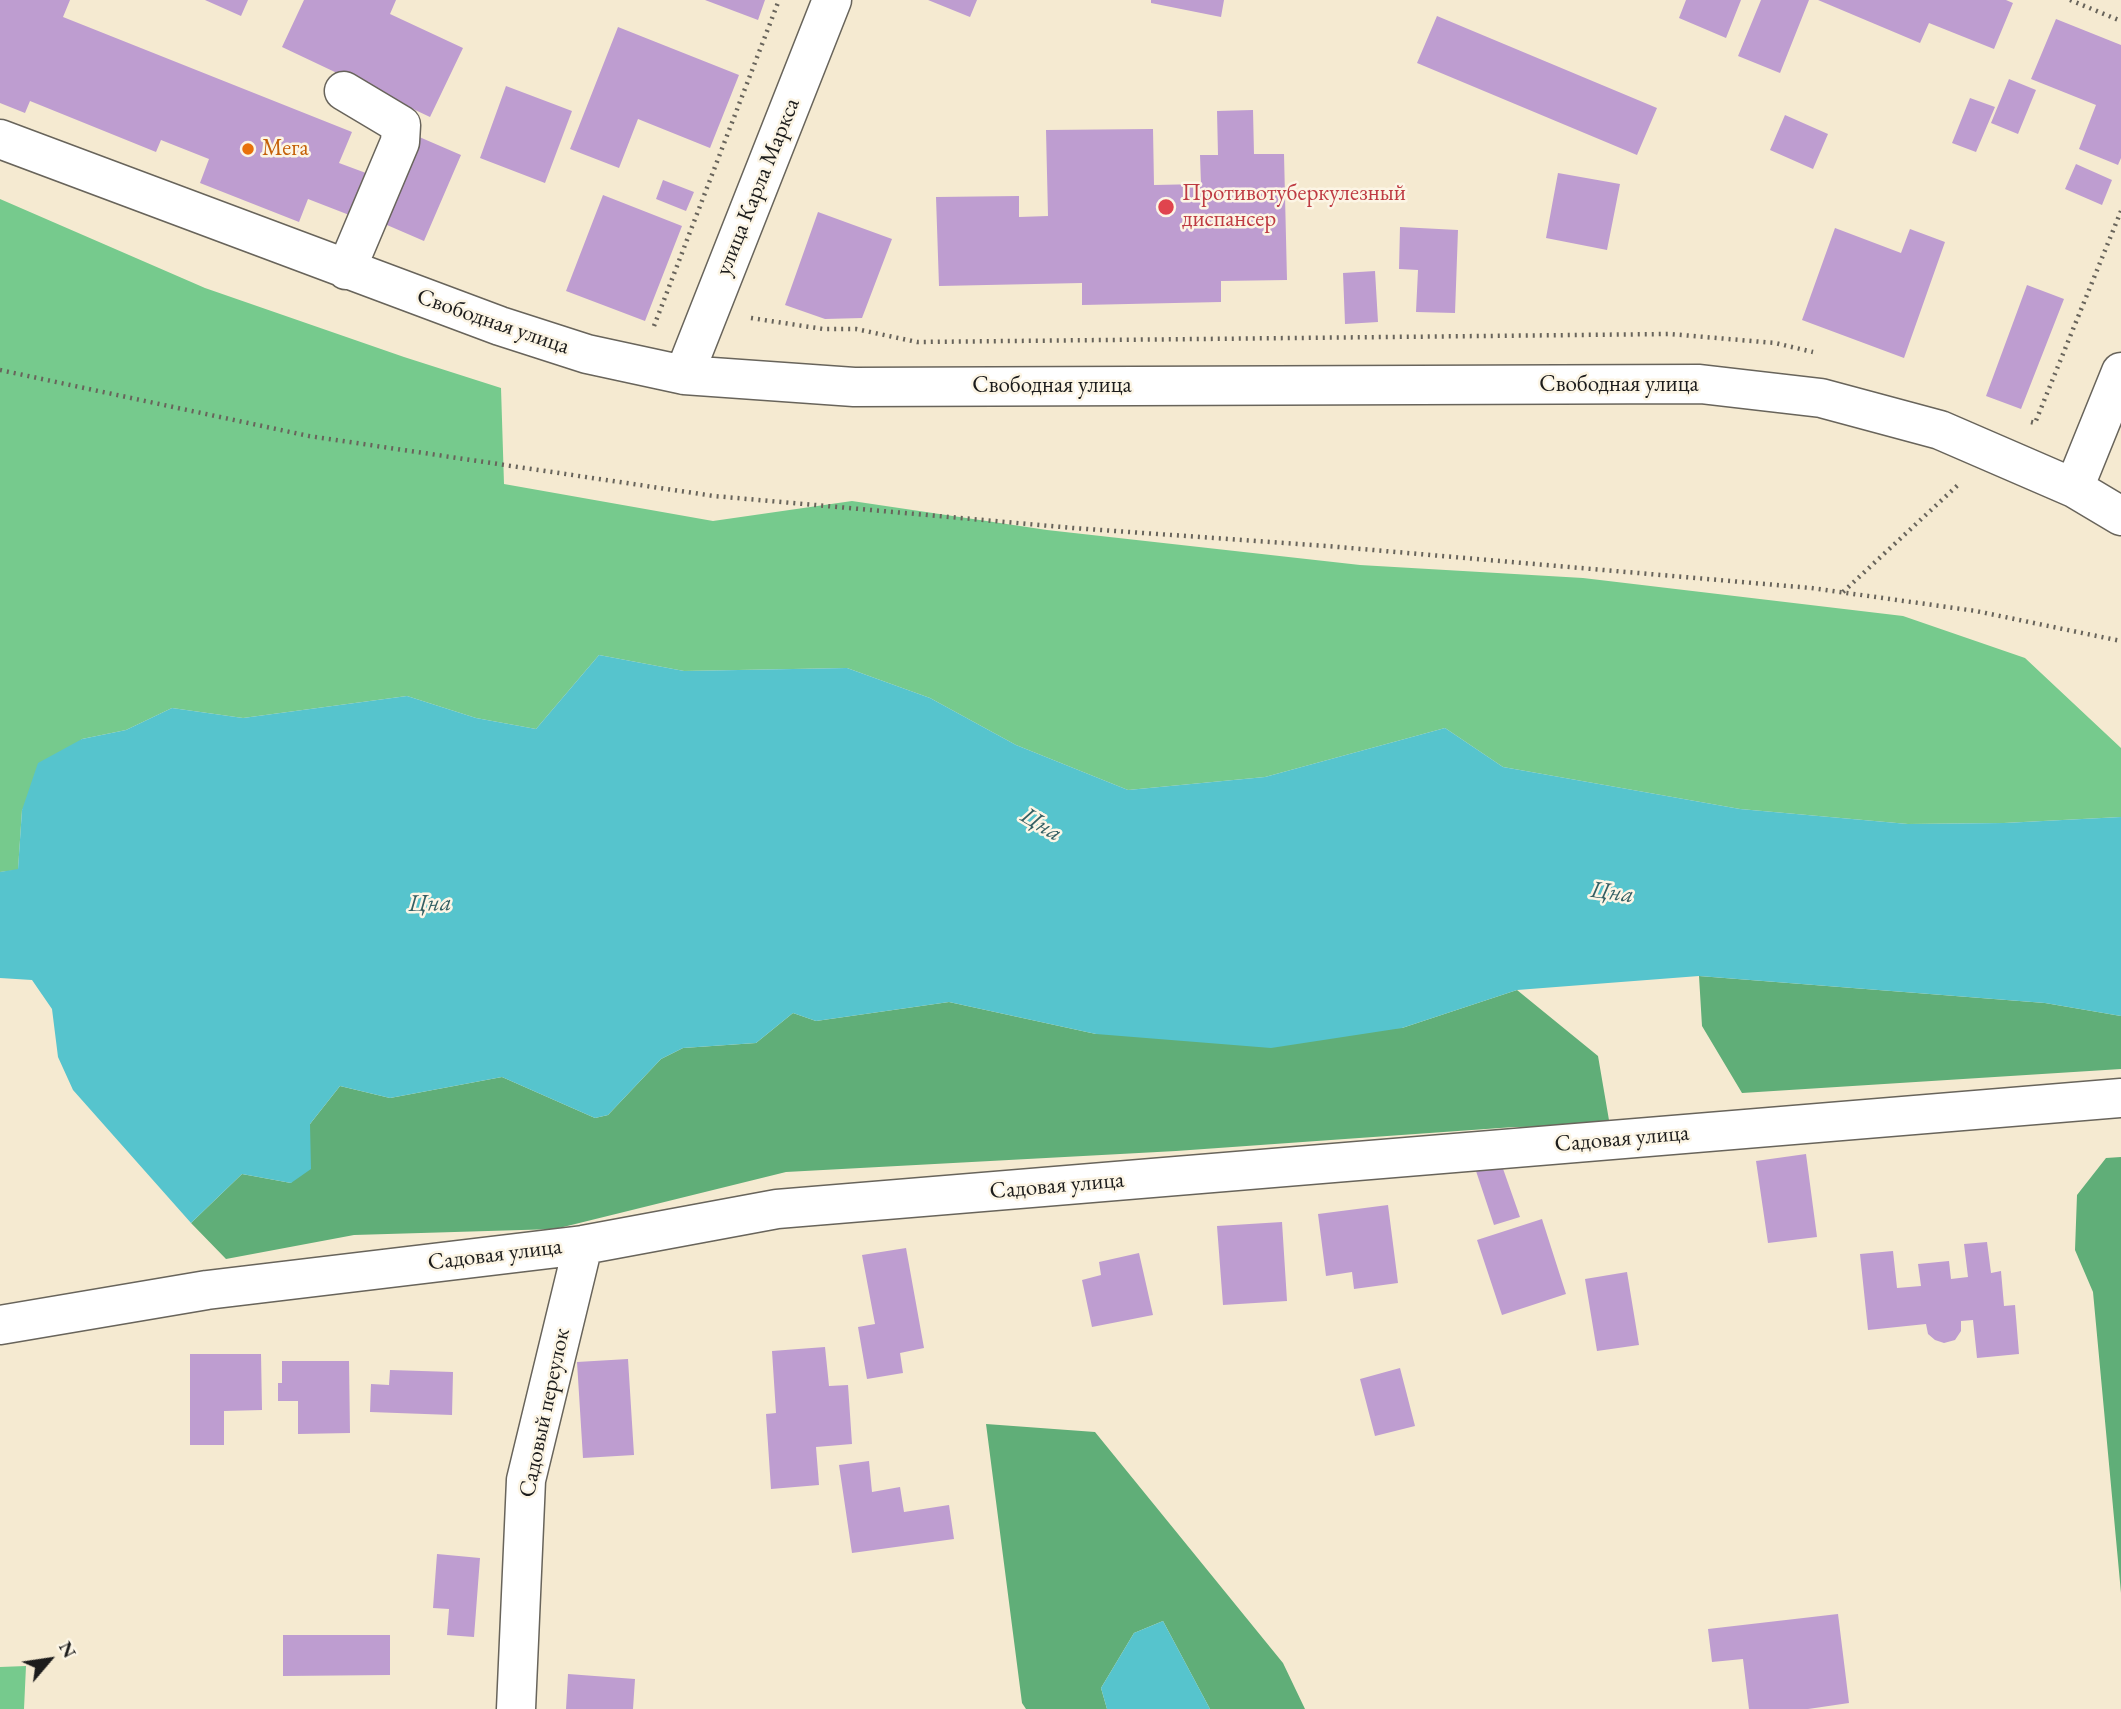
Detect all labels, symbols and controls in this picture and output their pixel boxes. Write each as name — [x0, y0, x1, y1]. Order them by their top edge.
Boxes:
street label: улица Карла Маркса — [710, 94, 806, 280]
place label: Мега — [262, 135, 309, 163]
marker: Мега — [240, 141, 256, 157]
place label: Противотуберкулезный диспансер — [1182, 180, 1406, 234]
marker: Противотуберкулезный диспансер — [1156, 197, 1176, 217]
street label: Свободная улица — [413, 283, 573, 361]
street label: Свободная улица — [1539, 371, 1699, 399]
street label: Свободная улица — [972, 372, 1132, 400]
water label: Цна — [1015, 802, 1067, 848]
water label: Цна — [1589, 876, 1635, 910]
water label: Цна — [408, 889, 452, 919]
street label: Садовая улица — [1554, 1119, 1690, 1159]
street label: Садовая улица — [989, 1166, 1125, 1206]
street label: Садовая улица — [426, 1233, 564, 1277]
street label: Садовый переулок — [514, 1326, 576, 1500]
north arrow — [14, 1625, 84, 1695]
text: N — [53, 1637, 82, 1662]

